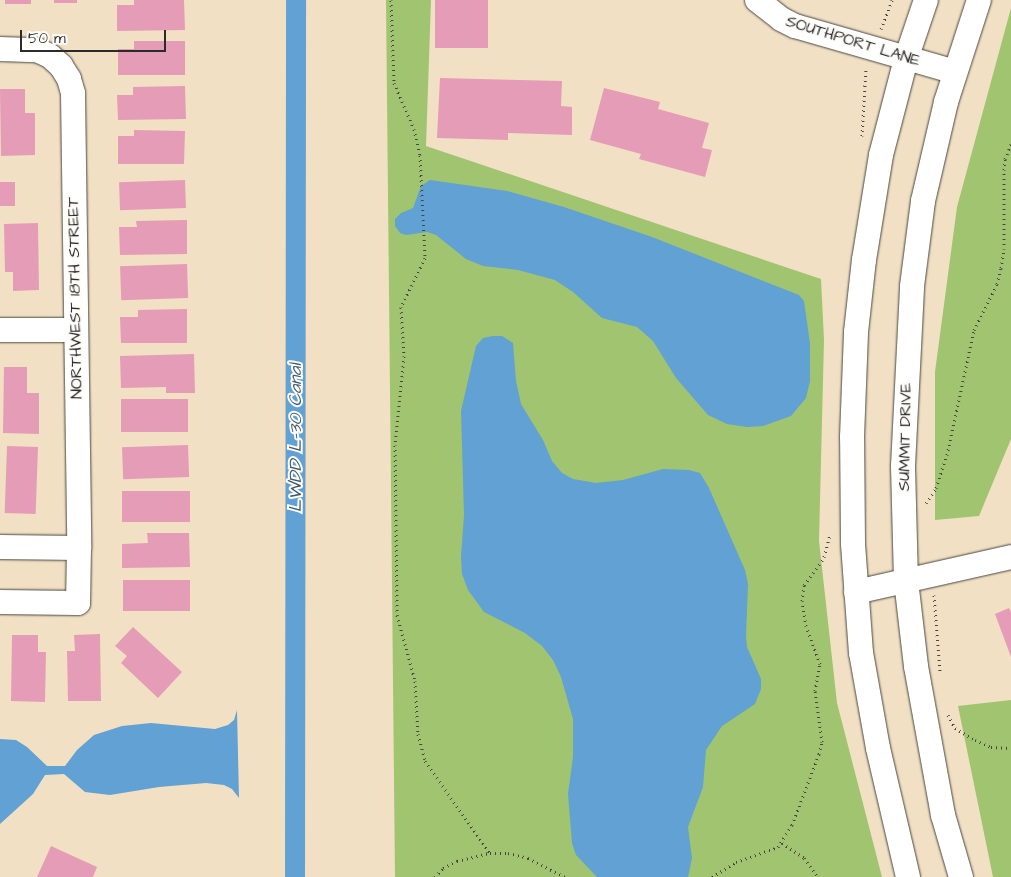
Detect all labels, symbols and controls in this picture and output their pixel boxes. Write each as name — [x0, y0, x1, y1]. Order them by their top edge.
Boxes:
street label: SOUTHPORT LANE — [784, 11, 922, 71]
scale bar — [22, 20, 169, 52]
text: 50 m — [28, 28, 66, 49]
street label: NORTHWEST 18TH STREET — [64, 197, 86, 399]
water label: LWDD L-30 Canal — [285, 364, 307, 512]
street label: SUMMIT DRIVE — [894, 383, 916, 491]

